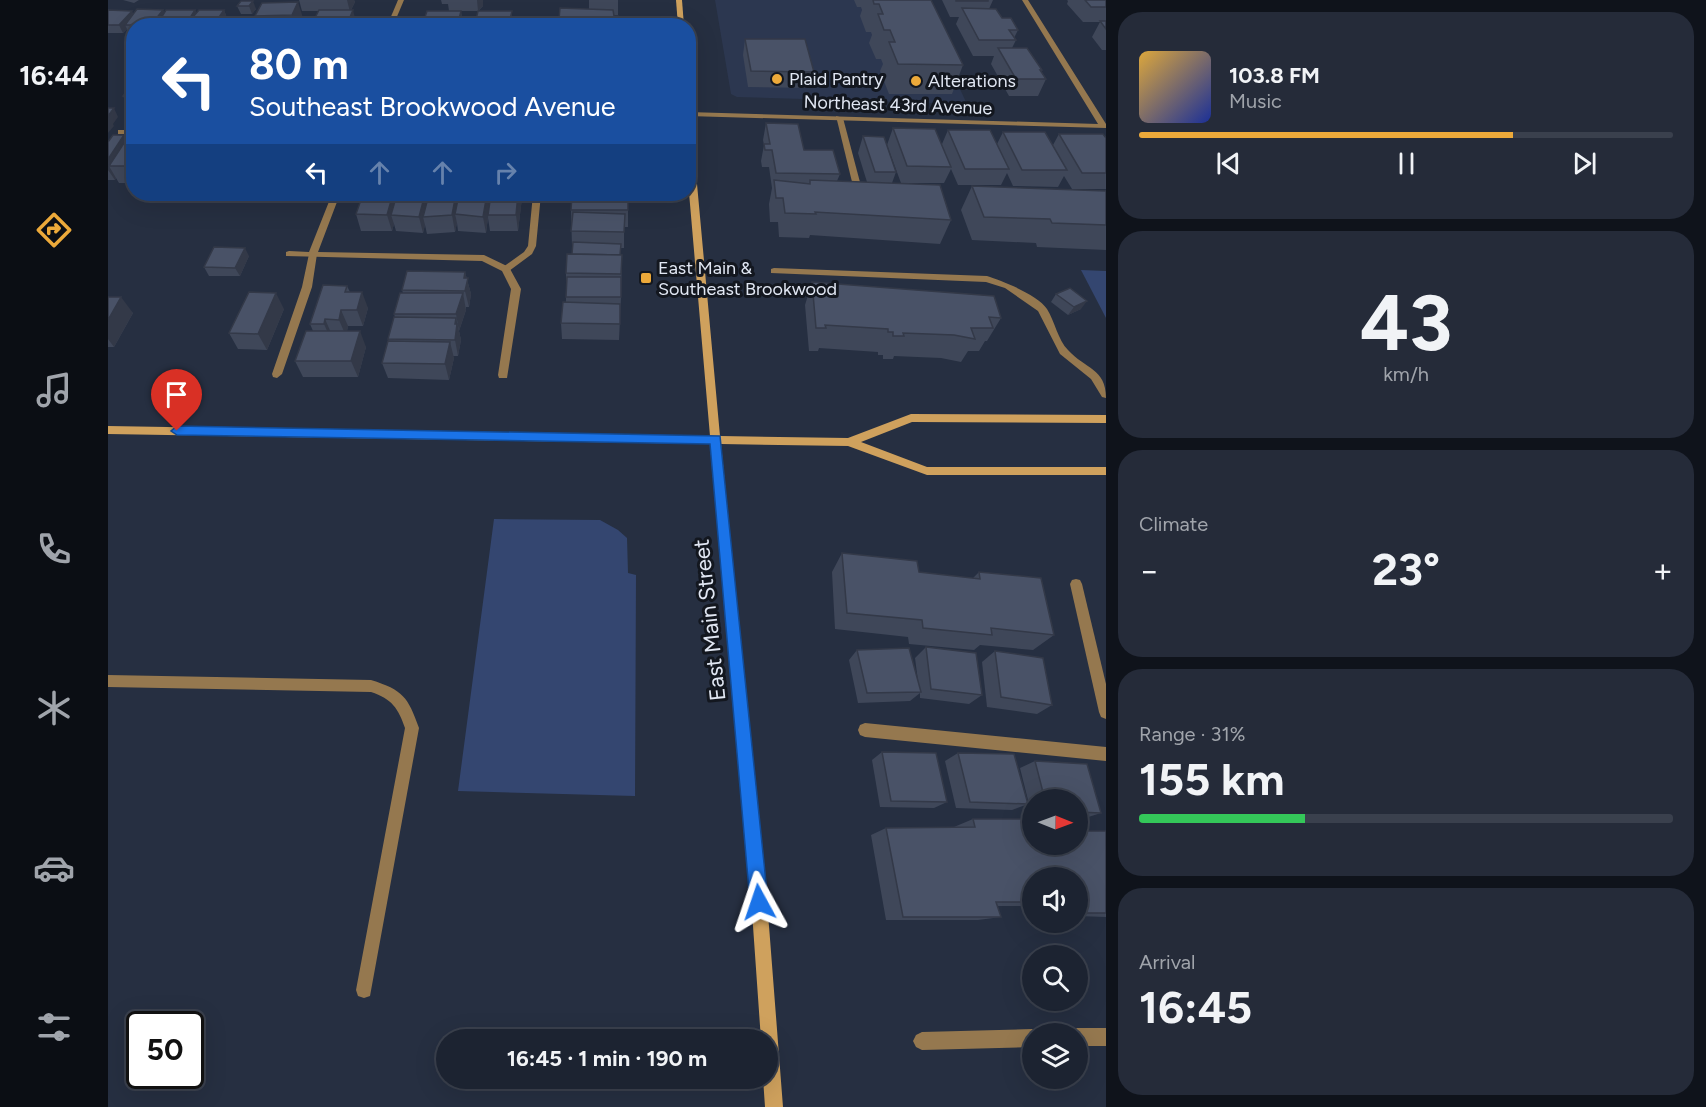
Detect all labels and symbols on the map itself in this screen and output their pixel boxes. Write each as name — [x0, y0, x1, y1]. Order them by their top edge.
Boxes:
place label: Plaid Pantry — [789, 68, 884, 90]
place label: Alterations — [928, 70, 1016, 92]
marker: Plaid Pantry — [770, 72, 784, 86]
marker: Alterations — [909, 74, 923, 88]
street label: Northeast 43rd Avenue — [803, 91, 993, 119]
place label: East Main & Southeast Brookwood — [658, 257, 837, 300]
marker: East Main & Southeast Brookwood — [639, 271, 653, 285]
pin — [151, 369, 202, 431]
street label: East Main Street — [688, 538, 731, 702]
north arrow — [1022, 789, 1088, 855]
position arrow — [727, 870, 791, 934]
speed limit sign: 50 — [126, 1011, 204, 1089]

